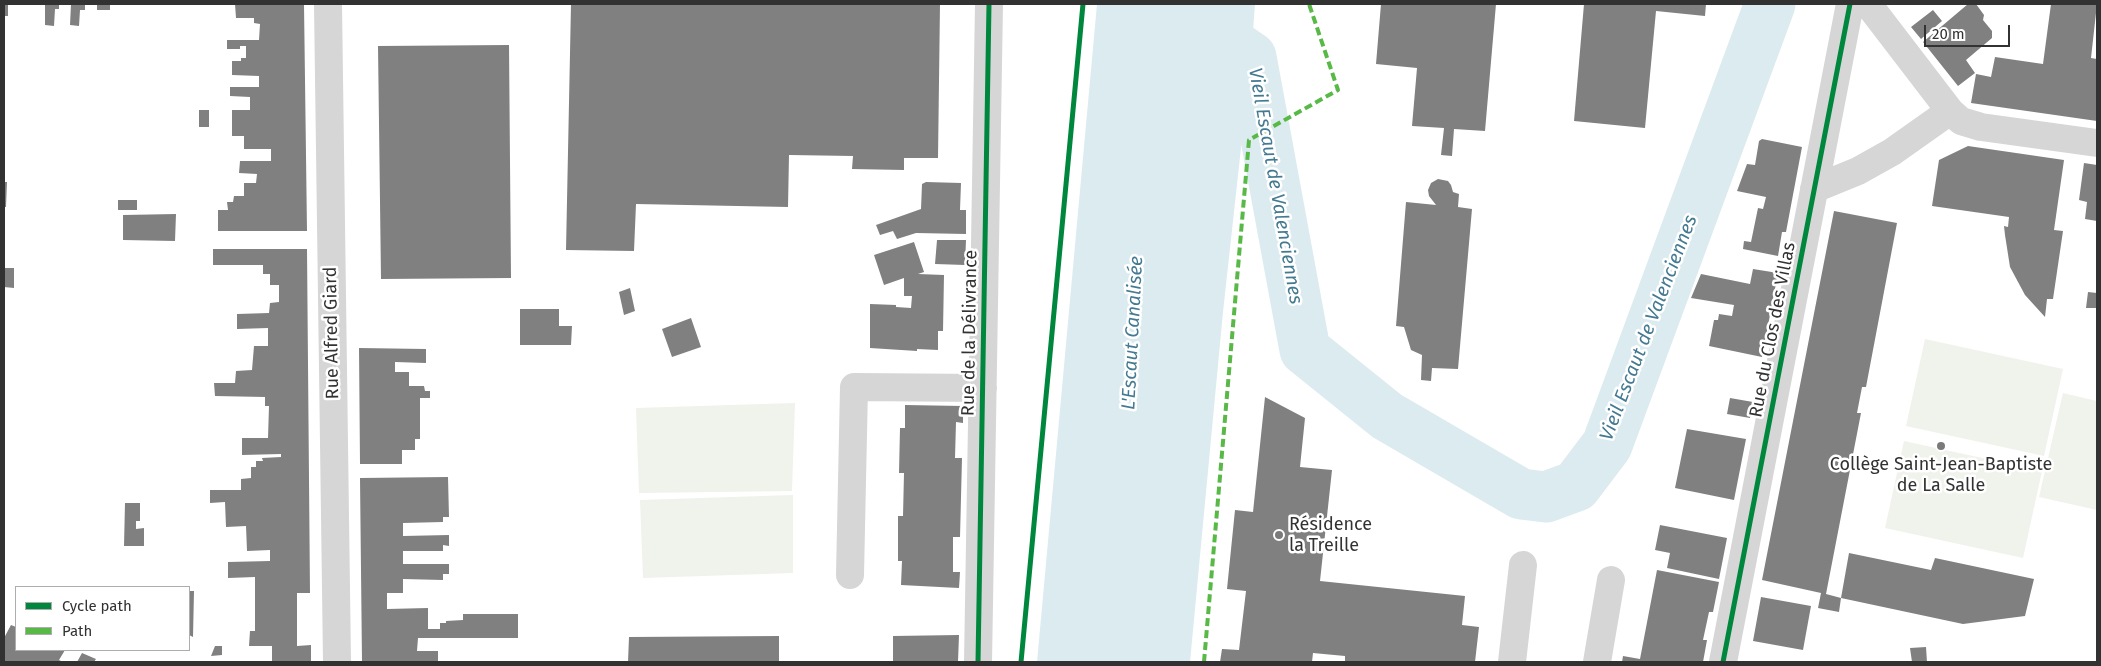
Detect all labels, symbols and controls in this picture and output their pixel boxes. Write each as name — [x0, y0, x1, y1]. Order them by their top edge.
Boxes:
scale bar — [1926, 15, 2012, 47]
text: 20 m — [1932, 25, 1965, 43]
water label: Vieil Escaut de Valenciennes — [1243, 66, 1307, 306]
water label: Vieil Escaut de Valenciennes — [1595, 212, 1703, 444]
street label: Rue du Clos des Villas — [1745, 241, 1801, 419]
street label: Rue de la Délivrance — [958, 250, 982, 416]
water label: L'Escaut Canalisée — [1118, 255, 1148, 411]
street label: Rue Alfred Giard — [320, 266, 344, 400]
marker: Collège Saint-Jean-Baptiste de La Salle — [1935, 440, 1947, 452]
place label: Collège Saint-Jean-Baptiste de La Salle — [1830, 454, 2052, 496]
place label: Résidence la Treille — [1289, 514, 1372, 556]
marker: Résidence la Treille — [1273, 529, 1285, 541]
legend — [15, 586, 190, 651]
text: Cycle path — [62, 597, 132, 615]
text: Path — [62, 622, 92, 640]

